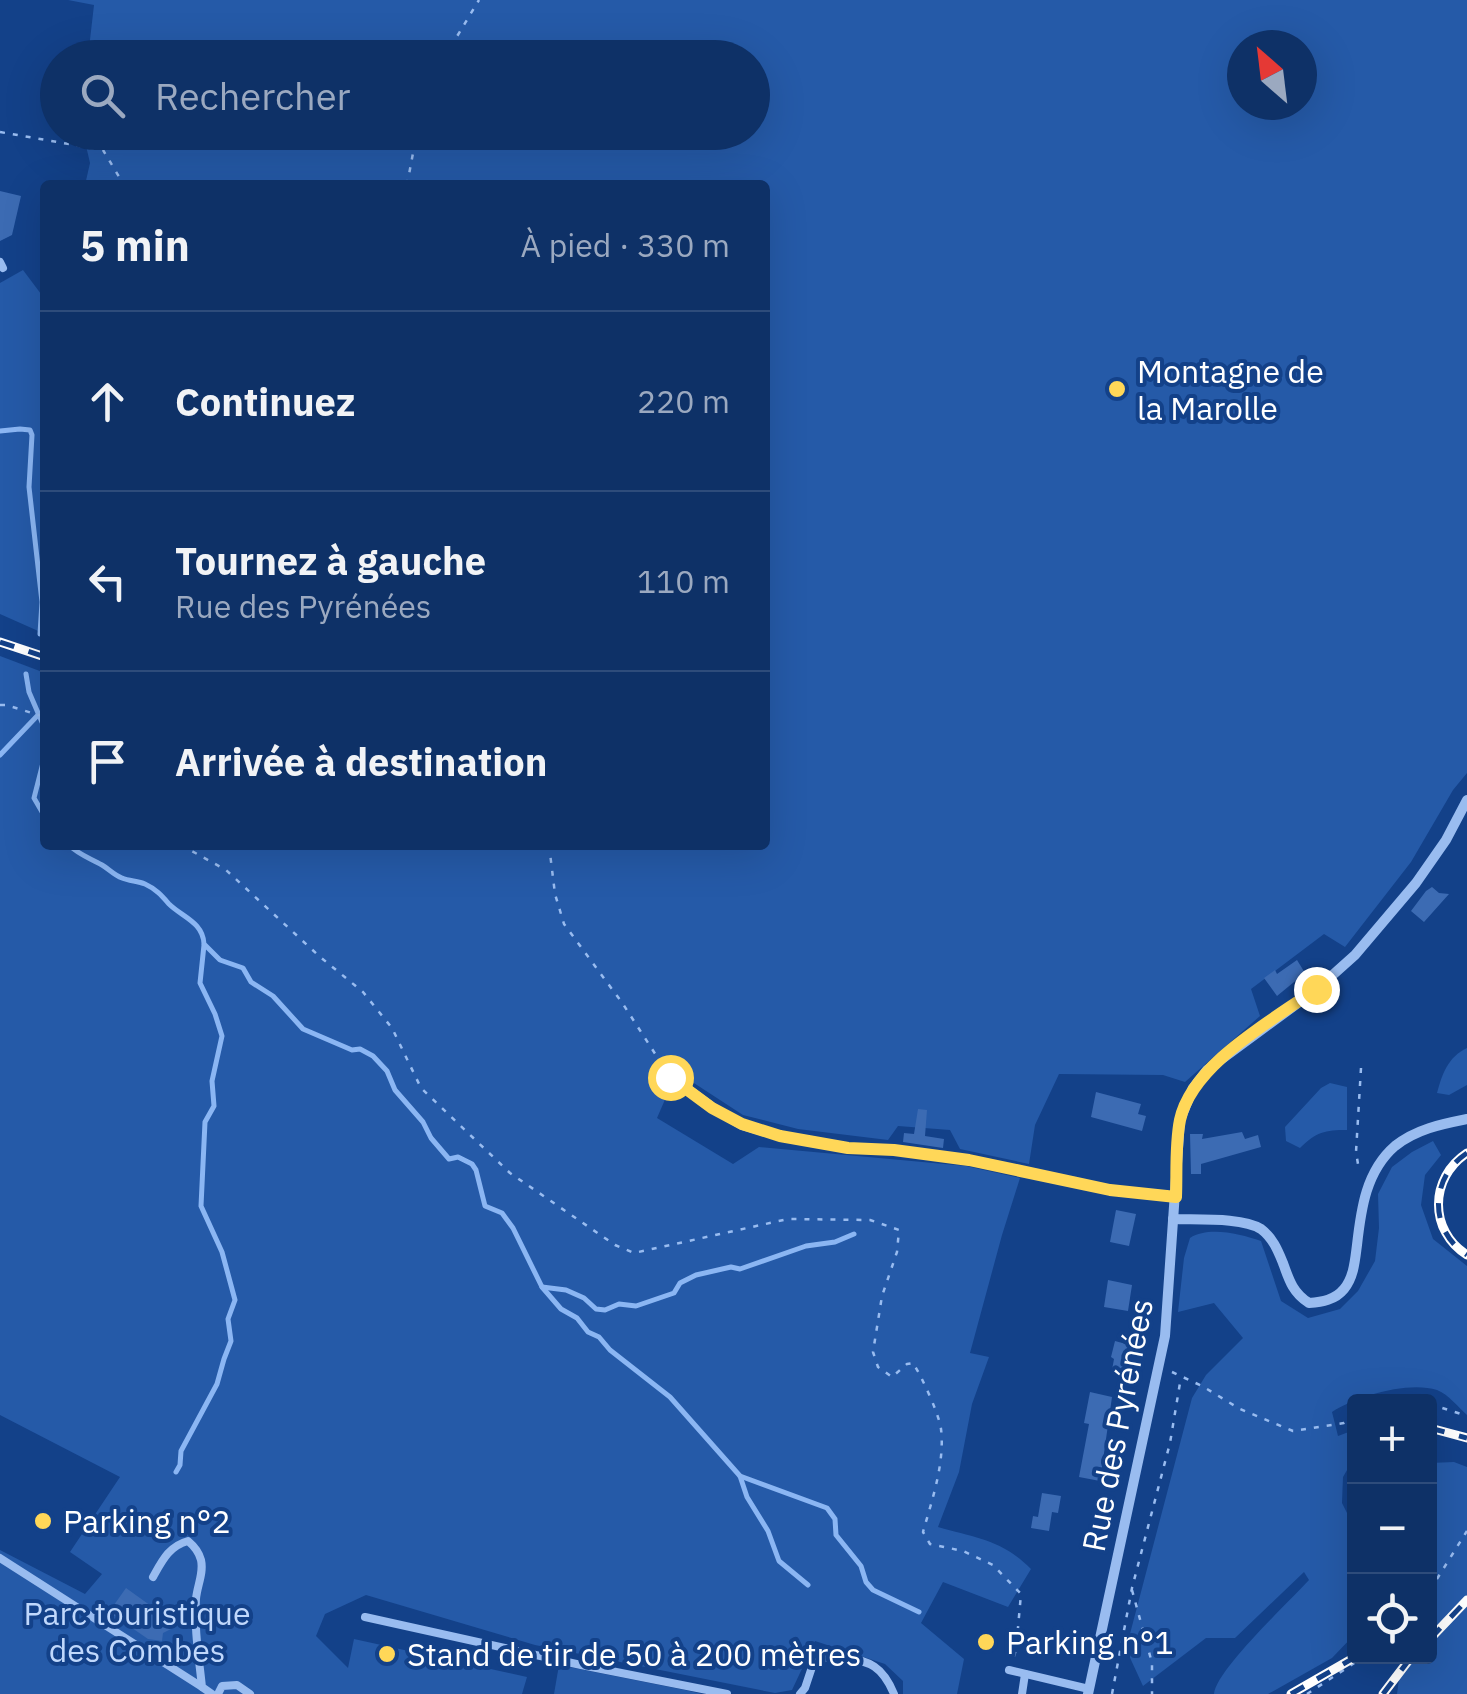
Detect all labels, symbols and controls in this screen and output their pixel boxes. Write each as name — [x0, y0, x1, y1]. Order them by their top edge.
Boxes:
north arrow — [1227, 30, 1317, 120]
search box — [40, 40, 770, 150]
icon: search — [75, 68, 130, 123]
text: Rechercher — [155, 71, 350, 120]
text: 5 min — [80, 218, 190, 273]
text: À pied · 330 m — [521, 224, 730, 266]
place label: Montagne de la Marolle — [1137, 350, 1324, 429]
icon: ahead — [80, 374, 135, 429]
text: Continuez — [175, 377, 355, 426]
marker: Montagne de la Marolle — [1106, 378, 1128, 400]
text: 220 m — [637, 380, 730, 422]
text: Tournez à gauche — [175, 536, 486, 585]
icon: left — [80, 554, 135, 609]
text: 110 m — [637, 560, 730, 602]
text: Rue des Pyrénées — [175, 585, 431, 627]
icon: arrive — [80, 734, 135, 789]
text: Arrivée à destination — [175, 737, 547, 786]
route end — [1294, 967, 1340, 1013]
route start — [648, 1055, 694, 1101]
street label: Rue des Pyrénées — [1072, 1295, 1162, 1555]
map controls — [1347, 1394, 1437, 1664]
button: + — [1347, 1394, 1437, 1484]
button: − — [1347, 1484, 1437, 1574]
place label: Parking n°2 — [63, 1500, 231, 1542]
marker: Parking n°2 — [32, 1510, 54, 1532]
button: locate — [1347, 1574, 1437, 1664]
park label: Parc touristique des Combes — [23, 1592, 251, 1671]
place label: Parking n°1 — [1006, 1621, 1174, 1663]
marker: Parking n°1 — [975, 1631, 997, 1653]
place label: Stand de tir de 50 à 200 mètres — [407, 1633, 861, 1675]
marker: Stand de tir de 50 à 200 mètres — [376, 1643, 398, 1665]

